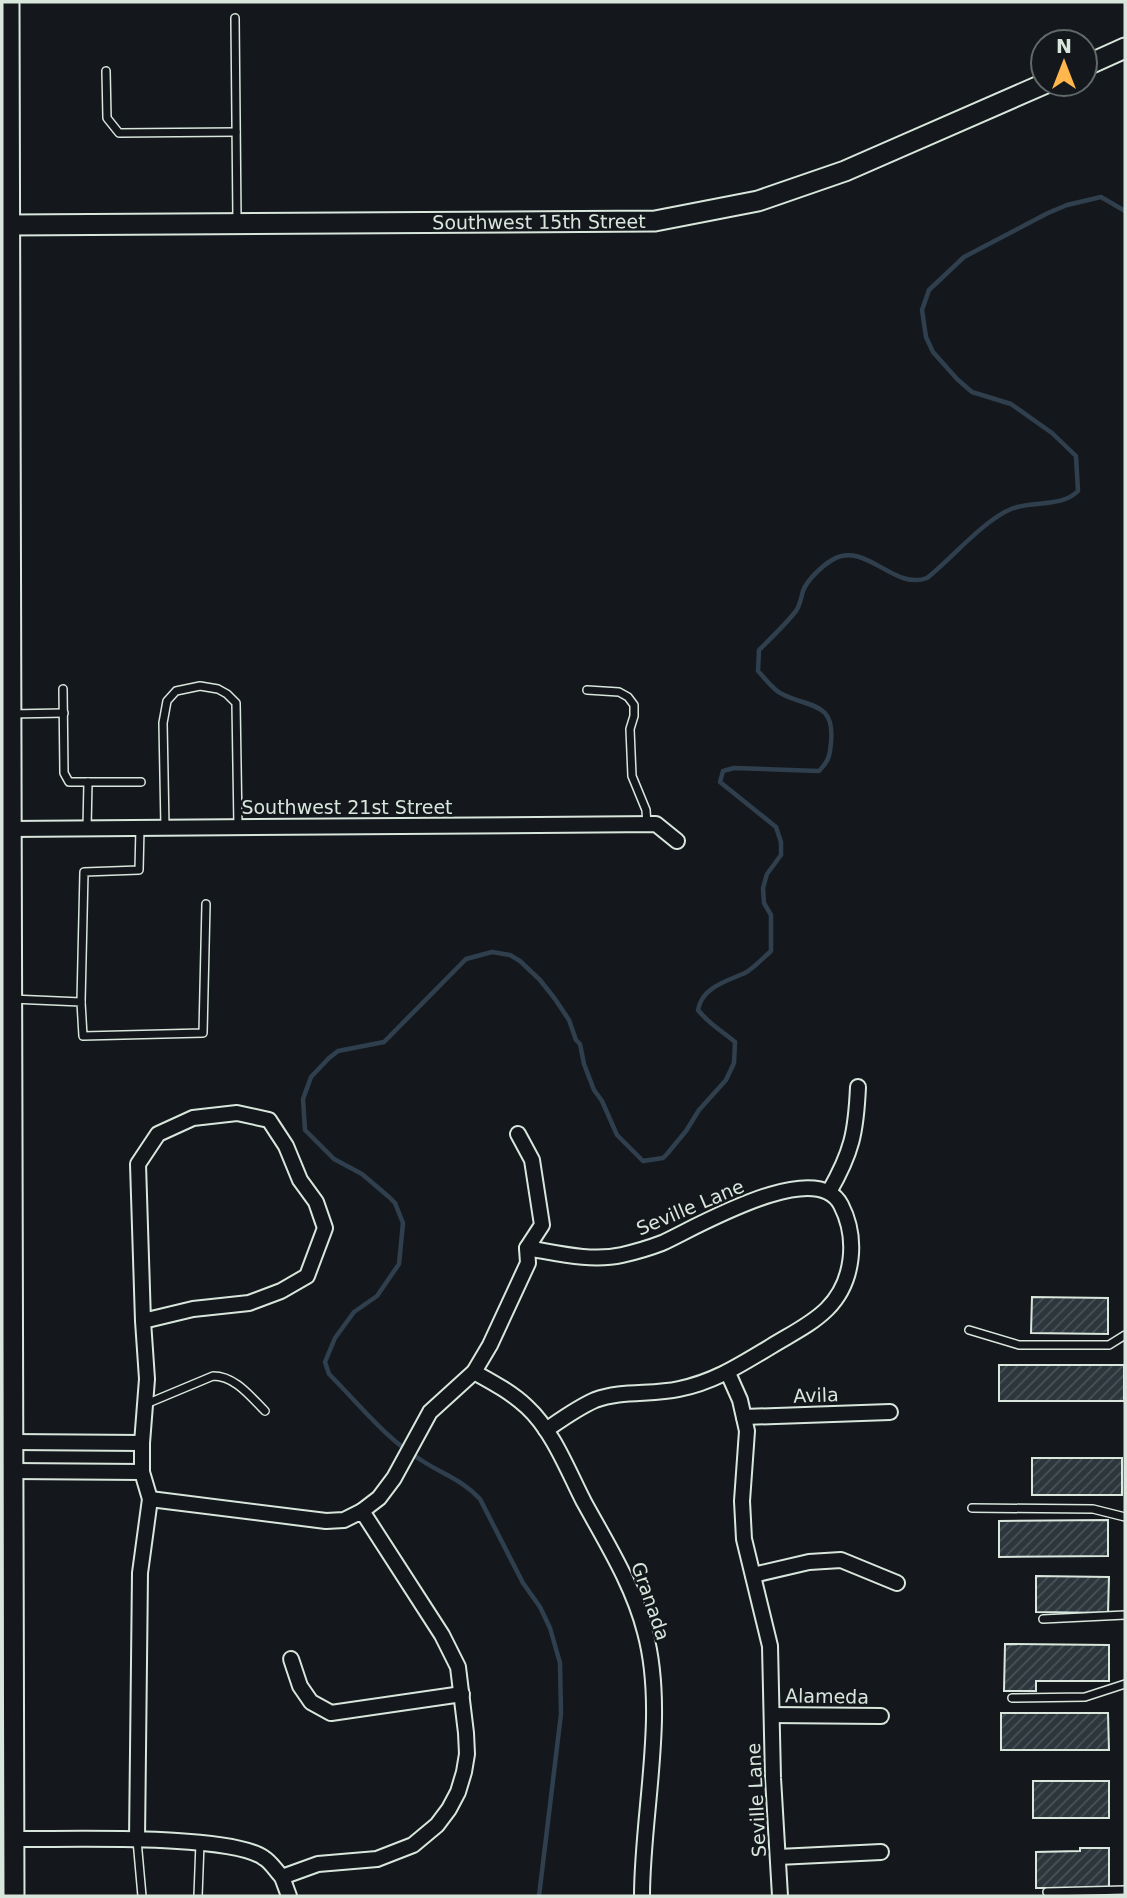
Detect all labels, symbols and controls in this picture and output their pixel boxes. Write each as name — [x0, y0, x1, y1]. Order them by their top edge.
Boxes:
north arrow — [1029, 28, 1099, 98]
text: N — [1056, 35, 1072, 57]
street label: Southwest 15th Street — [432, 210, 646, 233]
street label: Southwest 21st Street — [241, 796, 453, 818]
street label: Seville Lane — [633, 1174, 747, 1240]
street label: Avila — [793, 1383, 839, 1407]
street label: Granada — [627, 1559, 675, 1643]
street label: Alameda — [785, 1684, 869, 1708]
street label: Seville Lane — [742, 1742, 770, 1858]

